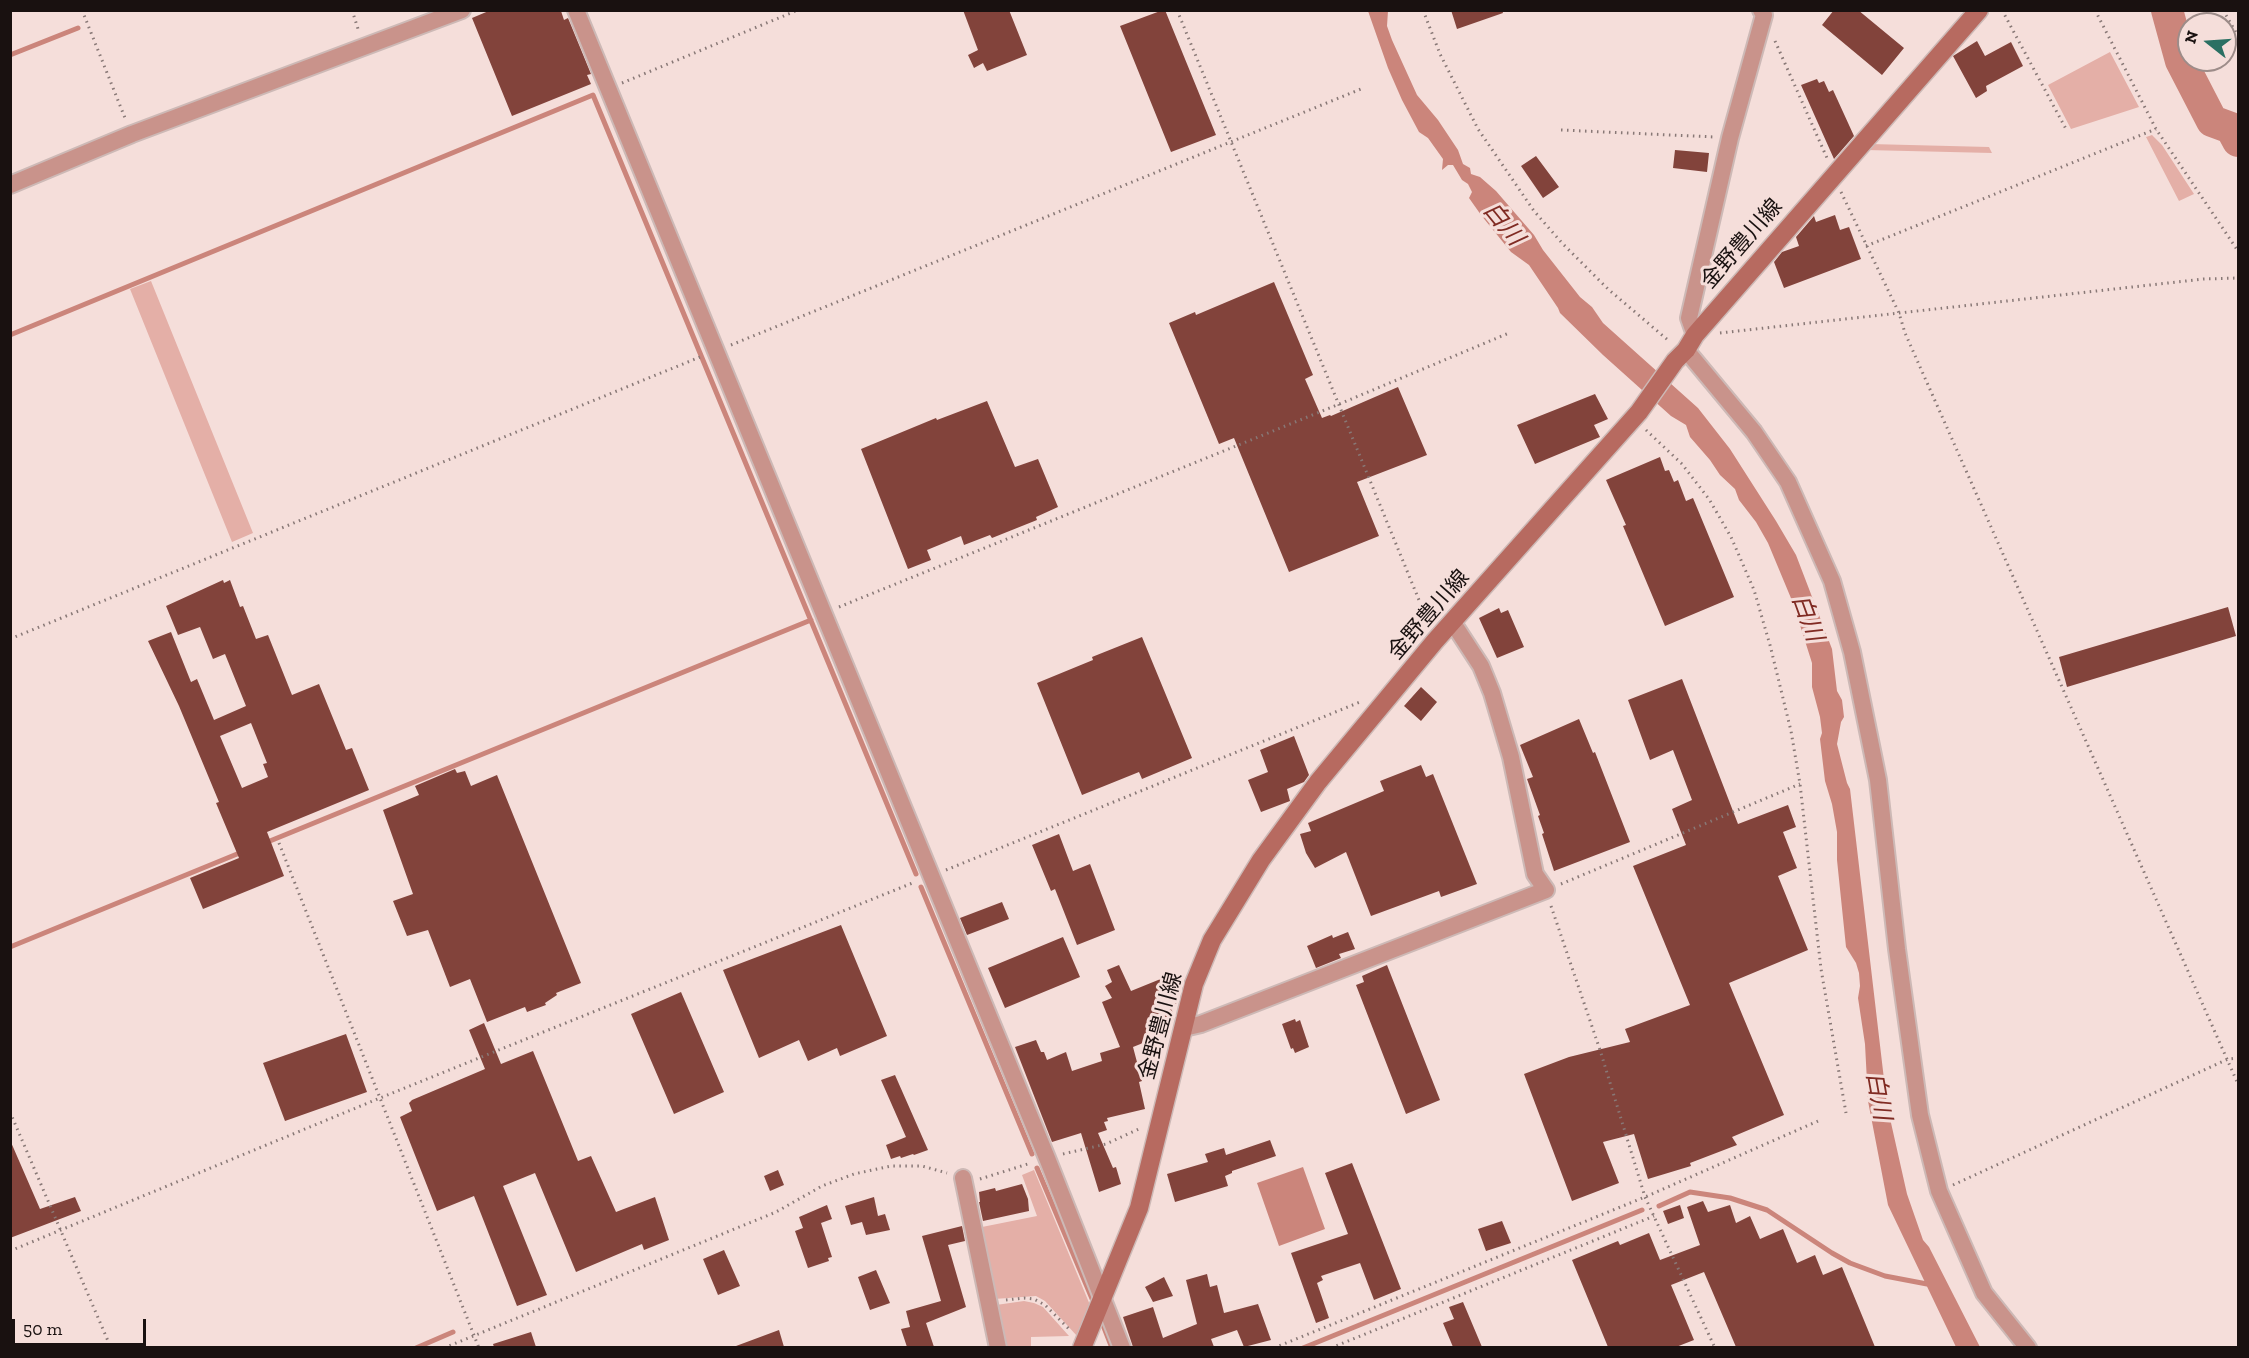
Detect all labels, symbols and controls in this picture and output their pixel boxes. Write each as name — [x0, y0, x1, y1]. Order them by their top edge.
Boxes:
north arrow — [2177, 12, 2237, 72]
text: N — [2180, 29, 2202, 46]
street label: 金野豊川線 — [1696, 194, 1788, 294]
water label: 白川 — [1477, 196, 1529, 252]
street label: 金野豊川線 — [1383, 565, 1475, 665]
water label: 白川 — [1785, 591, 1829, 645]
street label: 金野豊川線 — [1134, 969, 1188, 1083]
water label: 白川 — [1860, 1070, 1896, 1122]
scale bar — [15, 1307, 148, 1345]
text: 50 m — [23, 1318, 62, 1340]

